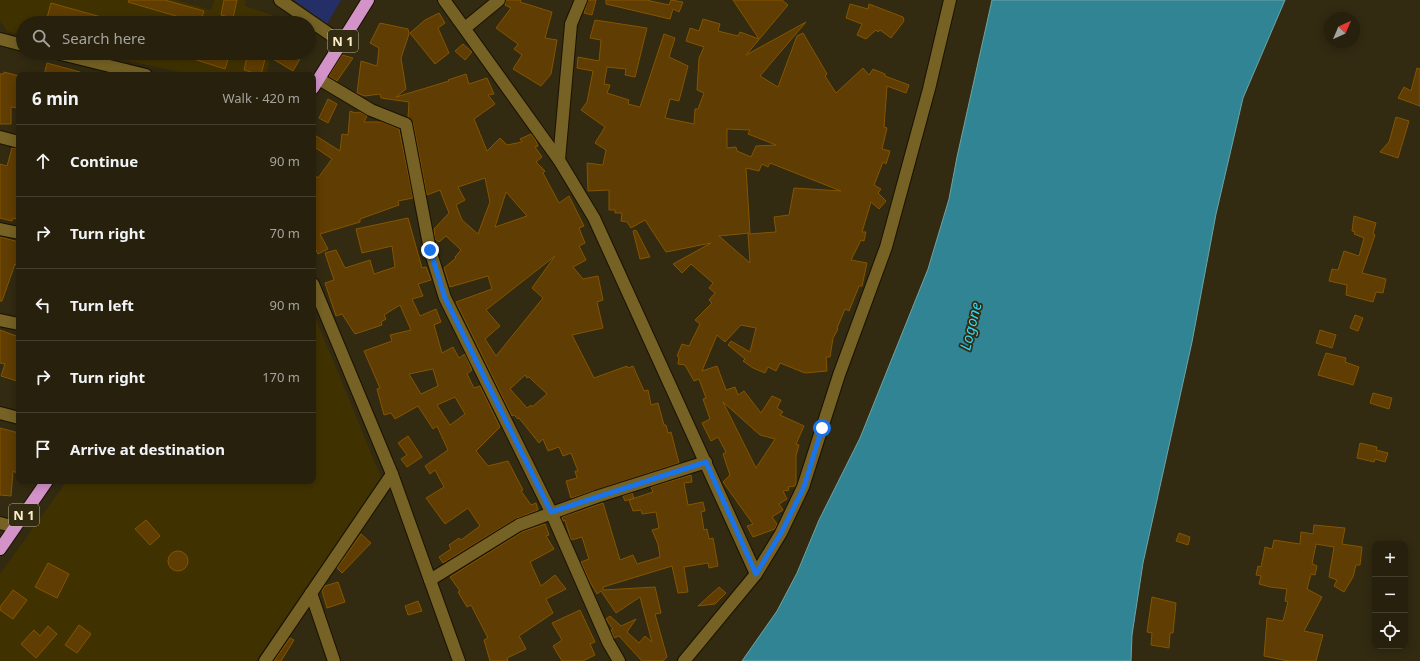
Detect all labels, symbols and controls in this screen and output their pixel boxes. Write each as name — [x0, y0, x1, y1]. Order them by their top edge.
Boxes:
north arrow — [1324, 12, 1360, 48]
search box — [16, 16, 316, 60]
icon: search — [30, 27, 52, 49]
text: Search here — [62, 28, 145, 48]
road number: N 1 — [328, 30, 358, 52]
text: 6 min — [32, 87, 79, 110]
text: Walk · 420 m — [222, 89, 300, 107]
icon: ahead — [32, 150, 54, 172]
text: Continue — [70, 151, 138, 171]
text: 90 m — [270, 152, 300, 170]
icon: right — [32, 222, 54, 244]
text: Turn right — [70, 223, 145, 243]
text: 70 m — [270, 224, 300, 242]
route end — [421, 241, 439, 259]
icon: left — [32, 294, 54, 316]
text: Turn left — [70, 295, 134, 315]
text: 90 m — [270, 296, 300, 314]
water label: Logone — [954, 299, 986, 352]
icon: right — [32, 366, 54, 388]
text: Turn right — [70, 367, 145, 387]
text: 170 m — [262, 368, 300, 386]
route start — [813, 419, 831, 437]
icon: arrive — [32, 438, 54, 460]
text: Arrive at destination — [70, 439, 225, 459]
road number: N 1 — [9, 504, 39, 526]
map controls — [1372, 541, 1408, 649]
button: + — [1372, 541, 1408, 577]
button: − — [1372, 577, 1408, 613]
button: locate — [1372, 613, 1408, 649]

